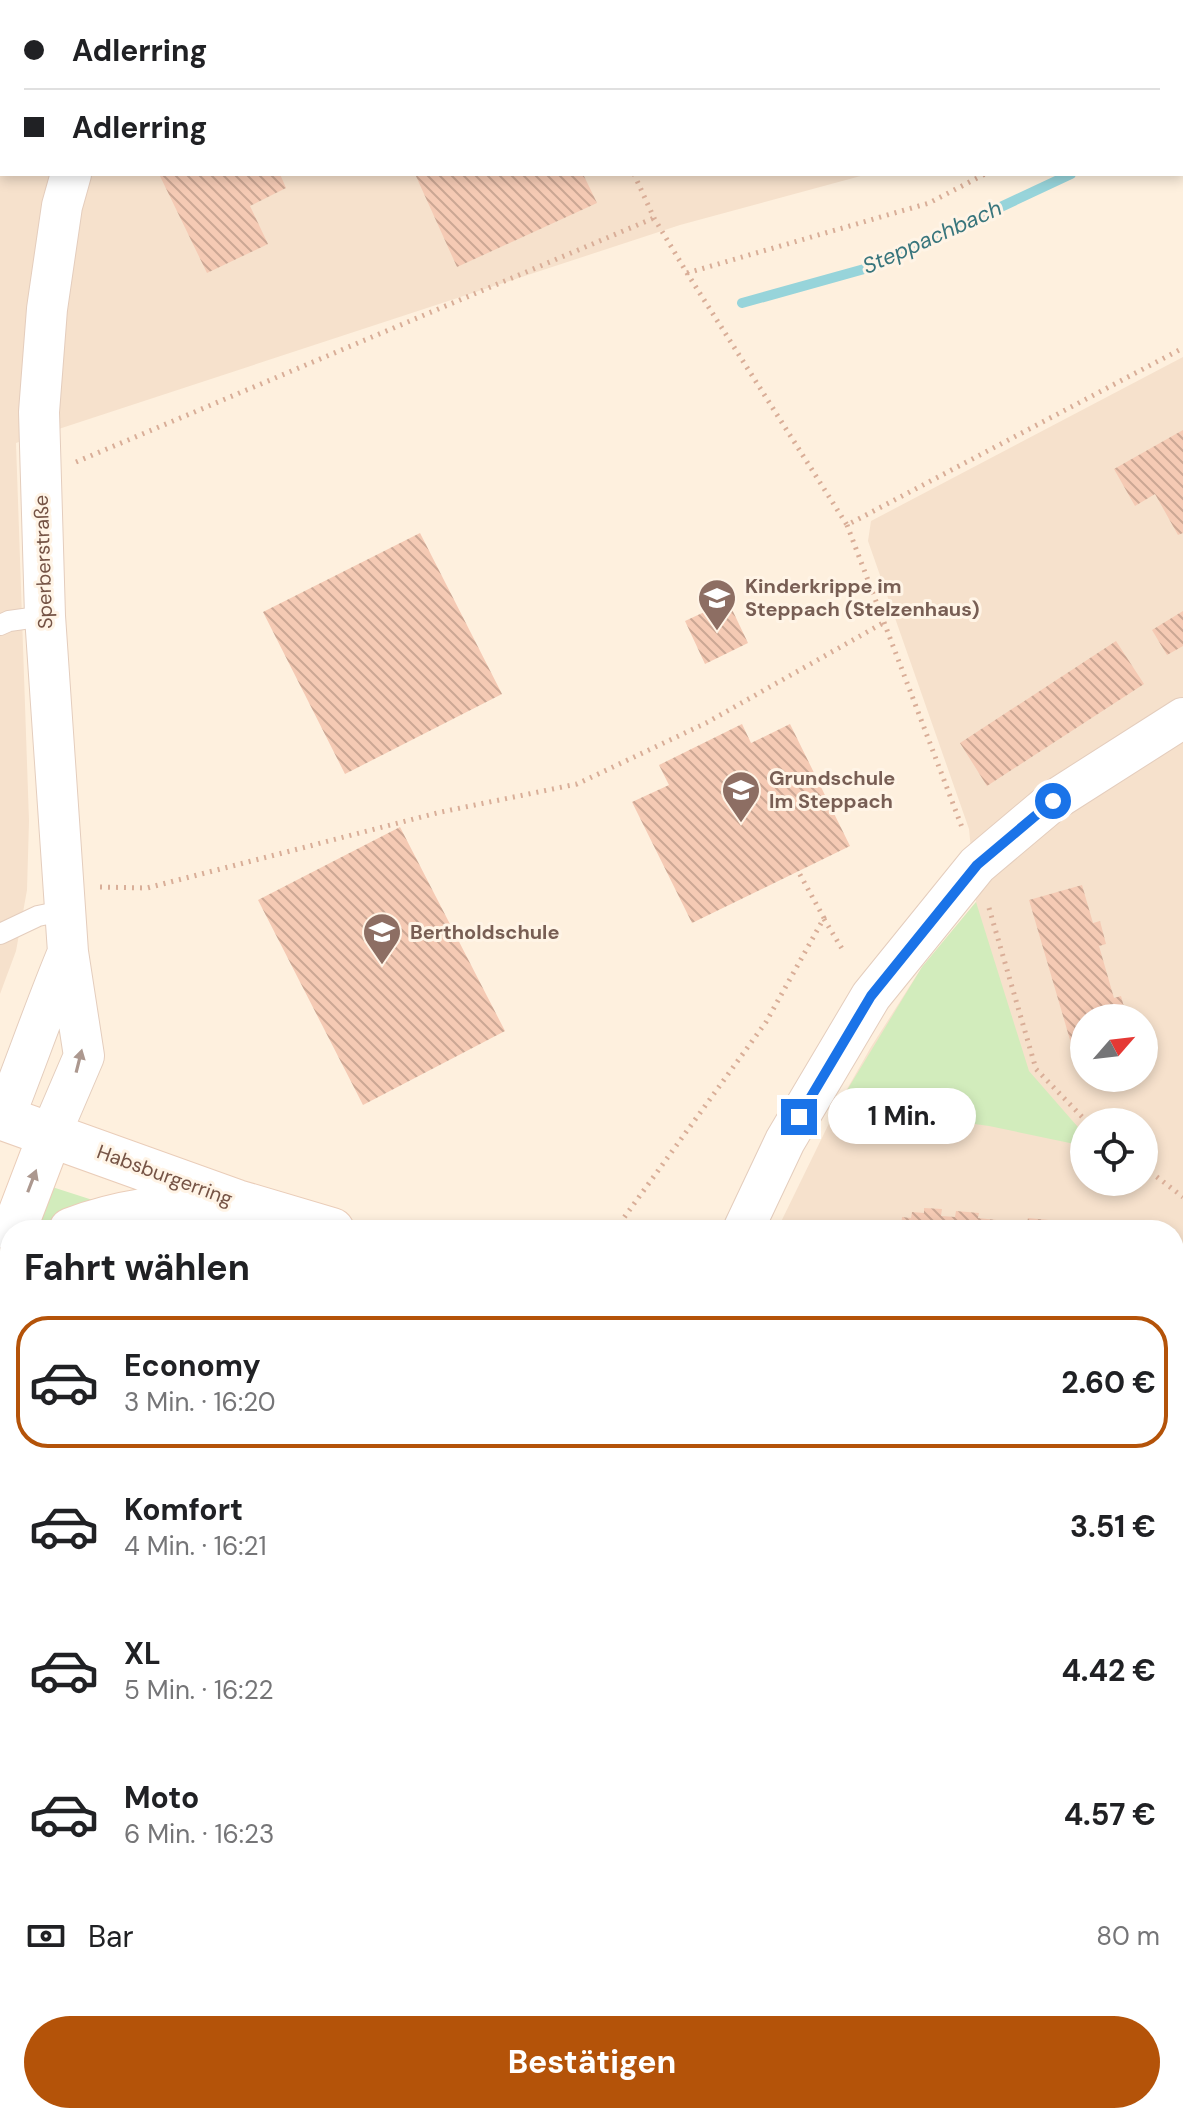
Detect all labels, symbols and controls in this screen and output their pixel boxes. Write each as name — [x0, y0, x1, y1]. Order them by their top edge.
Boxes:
text: Adlerring — [72, 31, 207, 70]
text: Adlerring — [72, 108, 207, 147]
water label: Steppachbach — [858, 193, 1006, 281]
street label: Sperberstraße — [28, 494, 58, 630]
place label: Kinderkrippe im Steppach (Stelzenhaus) — [745, 573, 980, 622]
school or university icon: Kinderkrippe im Steppach (Stelzenhaus) — [696, 577, 738, 632]
place label: Grundschule Im Steppach — [769, 765, 895, 814]
school or university icon: Grundschule Im Steppach — [720, 769, 762, 824]
route start — [1035, 783, 1071, 819]
school or university icon: Bertholdschule — [361, 911, 403, 966]
place label: Bertholdschule — [410, 919, 559, 945]
north arrow — [1070, 1004, 1158, 1092]
map controls — [1070, 1004, 1158, 1196]
one-way arrow — [74, 1048, 86, 1073]
callout: 1 Min. — [827, 1089, 975, 1145]
route end — [781, 1099, 817, 1135]
text: 1 Min. — [868, 1099, 936, 1133]
button: locate — [1070, 1108, 1158, 1196]
street label: Habsburgerring — [94, 1138, 236, 1212]
one-way arrow — [26, 1169, 39, 1193]
text: Fahrt wählen — [24, 1244, 250, 1291]
icon: car — [28, 1346, 100, 1418]
text: Economy — [124, 1346, 261, 1385]
text: 2.60 € — [1061, 1363, 1156, 1402]
text: 3 Min. · 16:20 — [124, 1385, 276, 1419]
icon: car — [28, 1490, 100, 1562]
text: Komfort — [124, 1490, 243, 1529]
text: 3.51 € — [1070, 1507, 1156, 1546]
text: 4 Min. · 16:21 — [124, 1529, 267, 1563]
icon: car — [28, 1634, 100, 1706]
text: XL — [124, 1634, 161, 1673]
text: 4.42 € — [1061, 1651, 1156, 1690]
text: 5 Min. · 16:22 — [124, 1673, 274, 1707]
icon: car — [28, 1778, 100, 1850]
text: Moto — [124, 1778, 199, 1817]
text: 4.57 € — [1064, 1795, 1156, 1834]
text: 6 Min. · 16:23 — [124, 1817, 274, 1851]
icon: cash — [24, 1914, 68, 1958]
text: Bar — [88, 1917, 134, 1956]
text: 80 m — [1096, 1919, 1160, 1953]
button: Bestätigen — [24, 2016, 1160, 2108]

